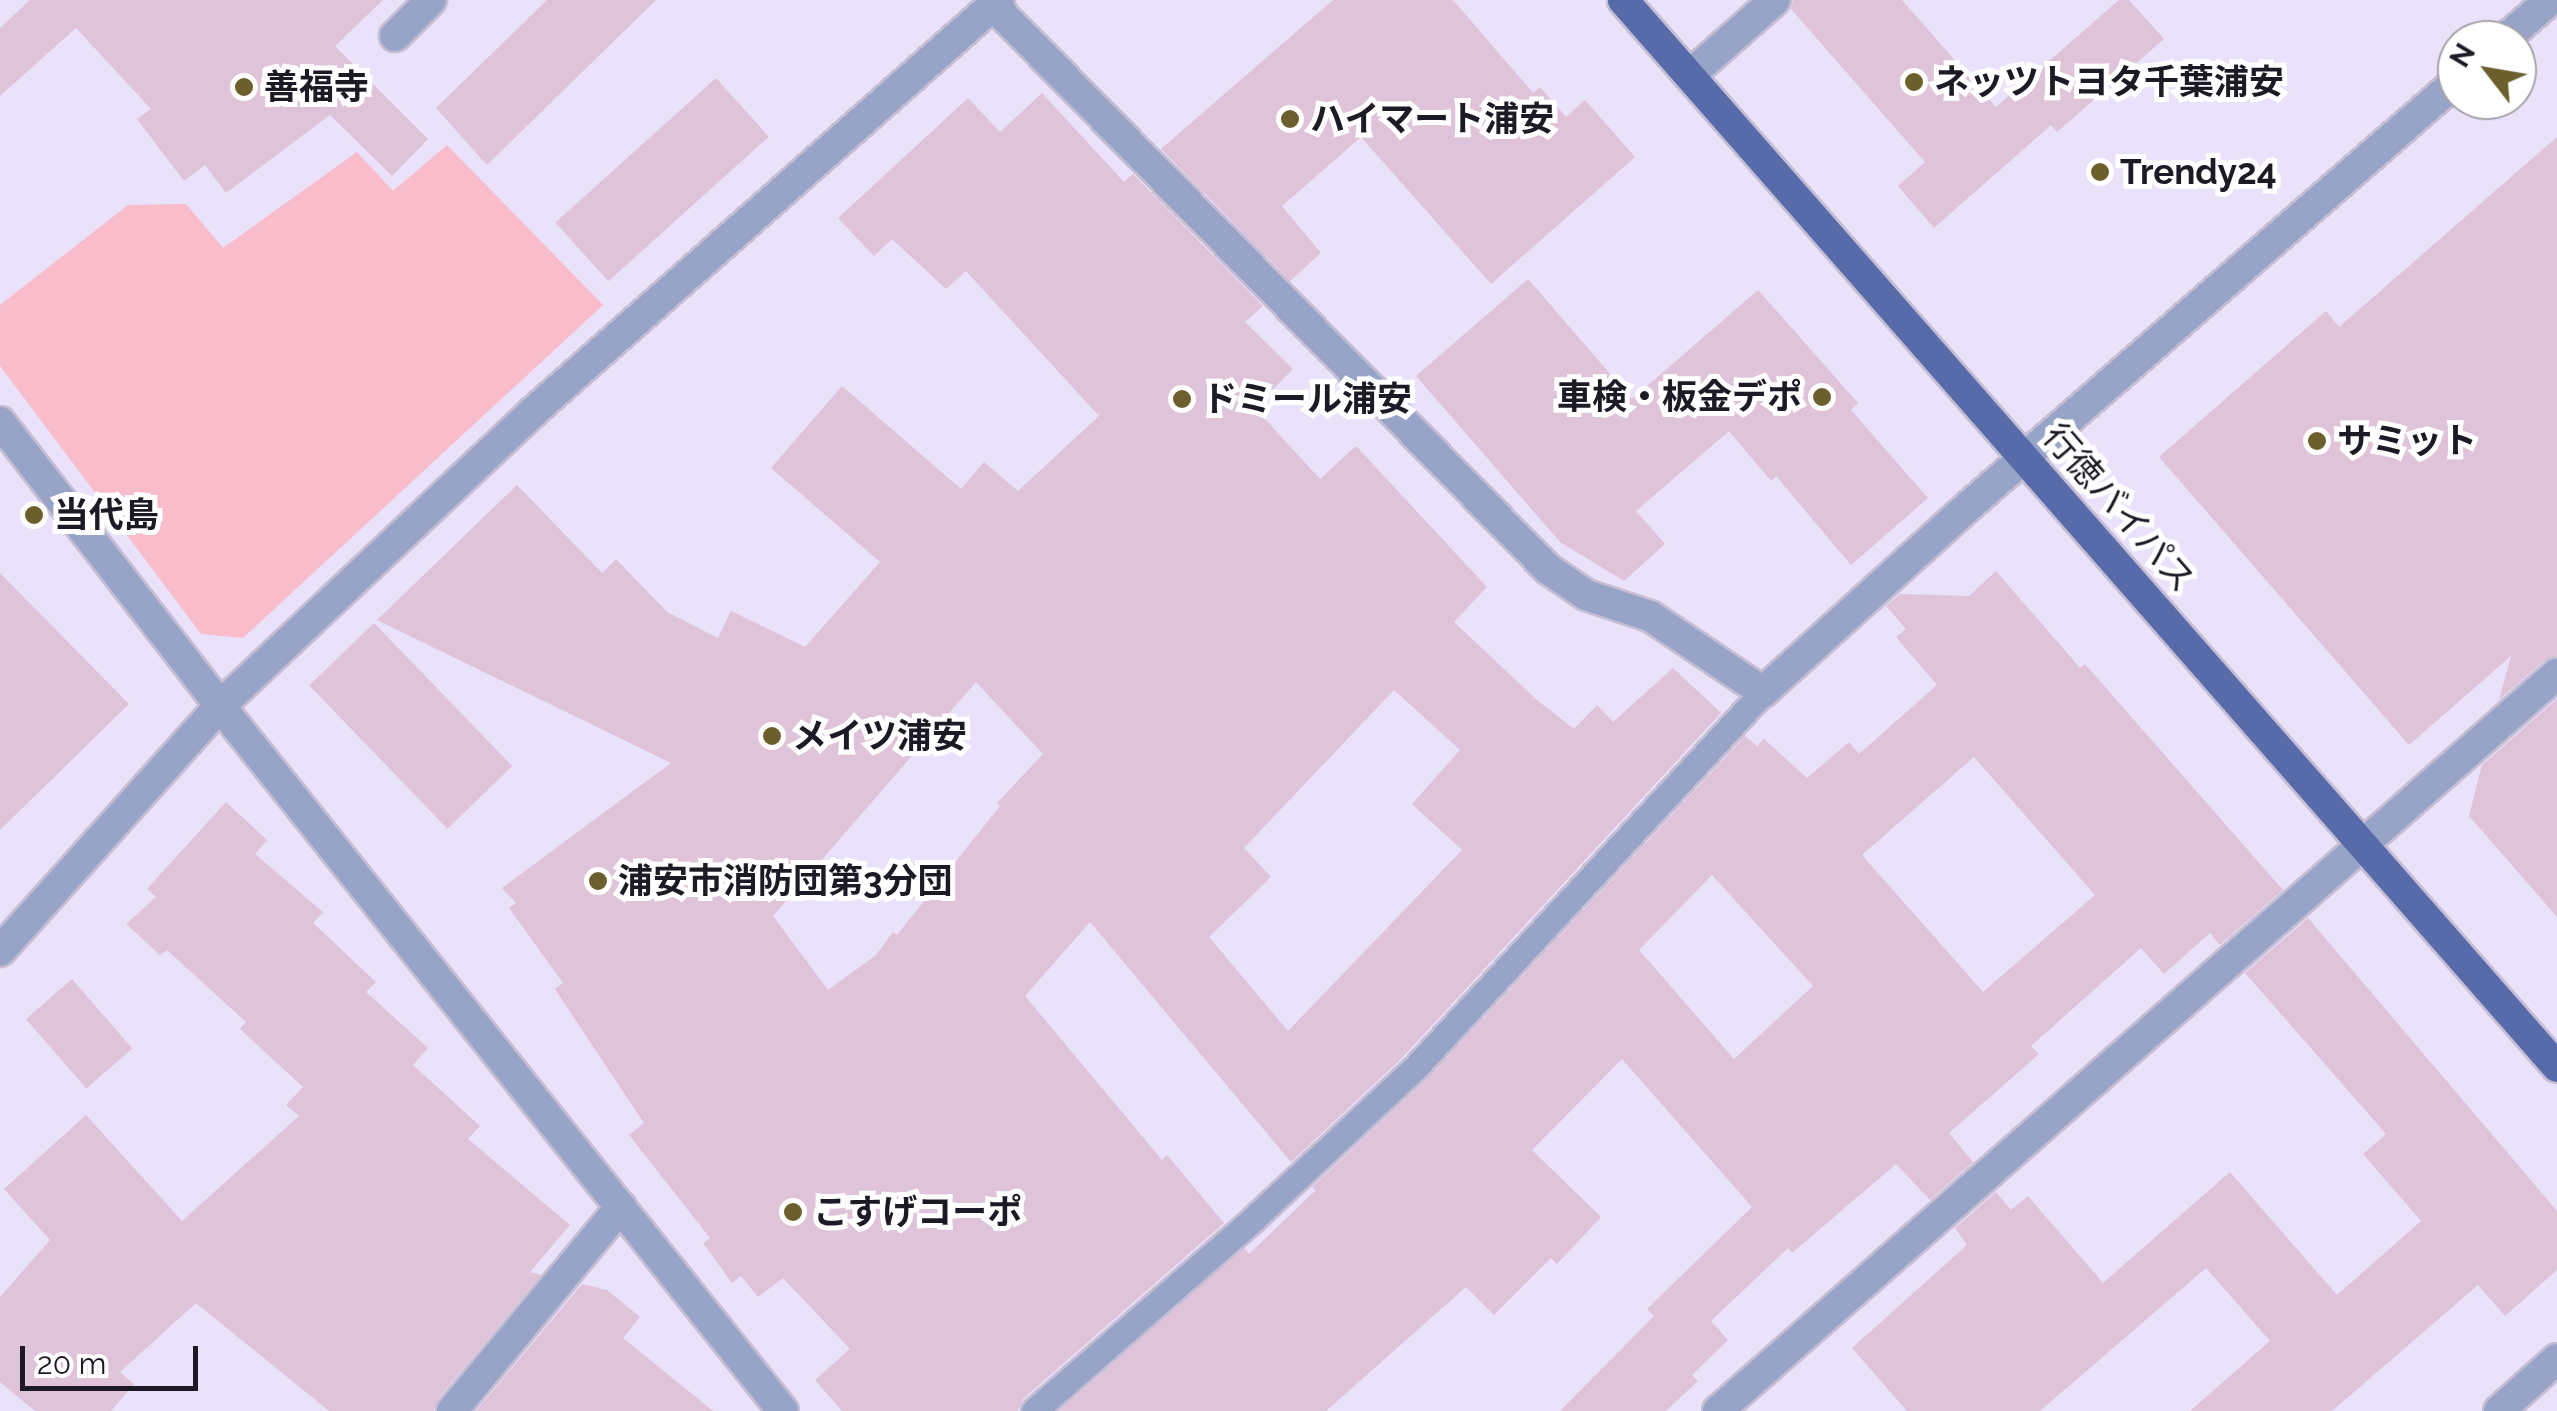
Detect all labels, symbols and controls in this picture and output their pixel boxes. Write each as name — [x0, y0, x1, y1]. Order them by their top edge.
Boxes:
north arrow — [2437, 20, 2537, 120]
text: N — [2443, 38, 2482, 73]
place label: ネッツトヨタ千葉浦安 — [1934, 61, 2284, 103]
place label: 善福寺 — [264, 66, 369, 108]
marker: ネッツトヨタ千葉浦安 — [1903, 71, 1925, 93]
marker: 善福寺 — [233, 76, 255, 98]
place label: ハイマート浦安 — [1310, 98, 1555, 140]
marker: ハイマート浦安 — [1279, 108, 1301, 130]
place label: Trendy24 — [2120, 151, 2277, 193]
marker: Trendy24 — [2089, 161, 2111, 183]
place label: 車検・板金デポ — [1557, 376, 1802, 418]
place label: ドミール浦安 — [1202, 378, 1412, 420]
marker: 車検・板金デポ — [1811, 386, 1833, 408]
marker: ドミール浦安 — [1171, 388, 1193, 410]
street label: 行徳バイパス — [2034, 415, 2204, 601]
place label: サミット — [2337, 420, 2477, 462]
marker: サミット — [2306, 430, 2328, 452]
place label: 当代島 — [54, 494, 159, 536]
marker: 当代島 — [23, 504, 45, 526]
place label: メイツ浦安 — [792, 715, 967, 757]
marker: メイツ浦安 — [761, 725, 783, 747]
place label: 浦安市消防団第3分団 — [618, 860, 953, 902]
marker: 浦安市消防団第3分団 — [587, 870, 609, 892]
place label: こすげコーポ — [813, 1191, 1023, 1233]
marker: こすげコーポ — [782, 1201, 804, 1223]
scale bar — [25, 1326, 202, 1388]
text: 20 m — [37, 1346, 106, 1381]

